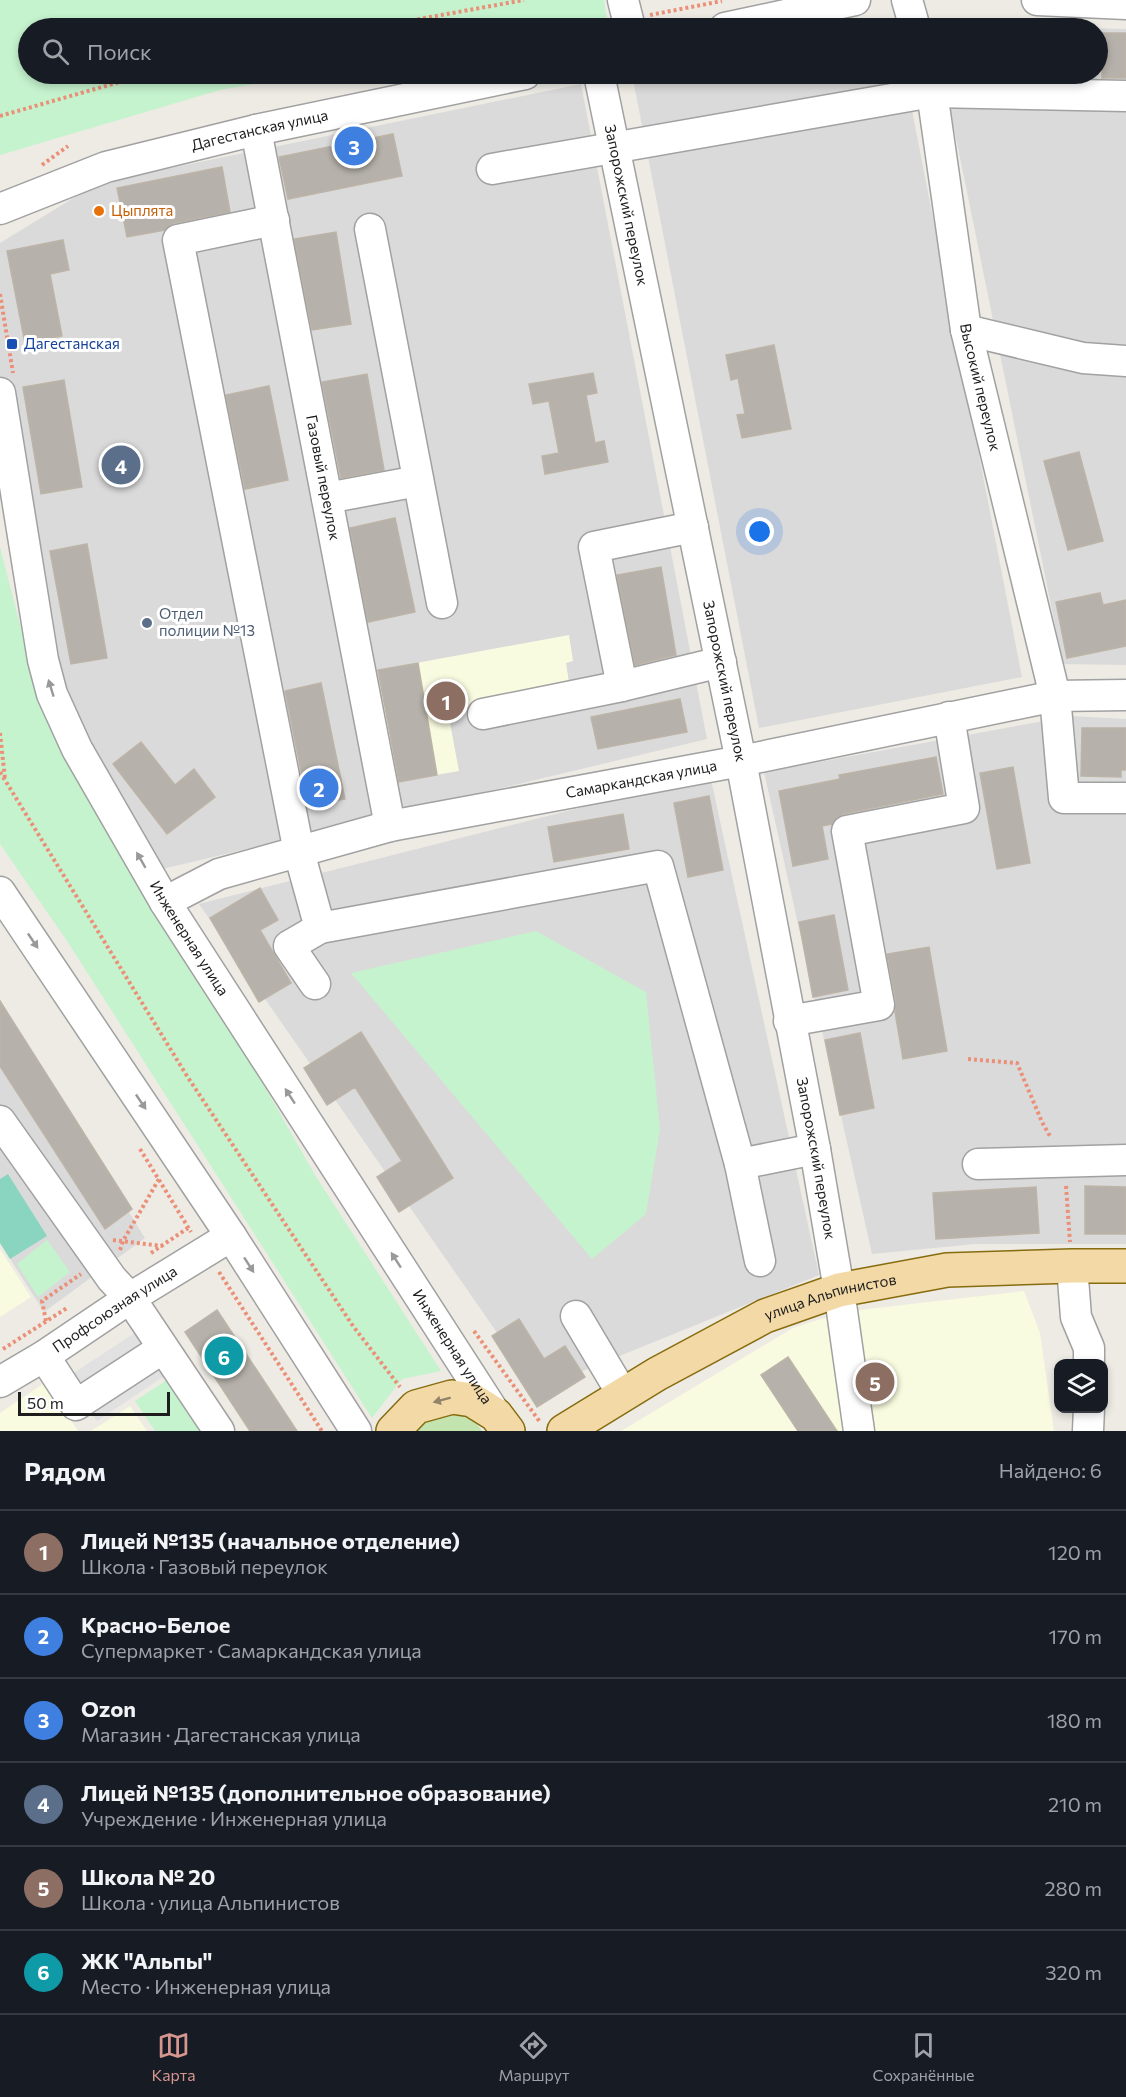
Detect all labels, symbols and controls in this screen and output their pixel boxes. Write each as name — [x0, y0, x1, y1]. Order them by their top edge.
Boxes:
search box — [18, 18, 1108, 84]
icon: search — [39, 35, 72, 68]
text: Поиск — [87, 38, 152, 65]
street label: Дагестанская улица — [189, 105, 329, 154]
street label: Запорожский переулок — [602, 123, 653, 287]
pin: 3 — [334, 124, 374, 168]
place label: Цыплята — [111, 201, 173, 219]
marker: Цыплята — [92, 204, 106, 218]
street label: Высокий переулок — [957, 322, 1005, 453]
place label: Дагестанская — [24, 334, 120, 352]
marker: Дагестанская — [5, 337, 19, 351]
street label: Газовый переулок — [303, 413, 345, 542]
pin: 4 — [102, 442, 140, 488]
your location — [745, 517, 774, 546]
street label: Запорожский переулок — [700, 599, 751, 763]
place label: Отдел полиции №13 — [159, 604, 255, 639]
marker: Отдел полиции №13 — [140, 616, 154, 630]
pin: 1 — [426, 678, 466, 724]
one-way arrow — [46, 679, 55, 697]
street label: Самаркандская улица — [564, 756, 718, 801]
pin: 2 — [300, 766, 338, 810]
one-way arrow — [137, 852, 147, 869]
street label: Инженерная улица — [147, 877, 233, 999]
one-way arrow — [27, 932, 38, 949]
street label: Запорожский переулок — [794, 1076, 840, 1241]
one-way arrow — [285, 1088, 296, 1104]
one-way arrow — [135, 1094, 147, 1110]
one-way arrow — [391, 1252, 402, 1268]
one-way arrow — [244, 1257, 255, 1273]
street label: Профсоюзная улица — [49, 1261, 180, 1356]
street label: улица Альпинистов — [762, 1270, 898, 1323]
street label: Инженерная улица — [409, 1286, 496, 1407]
pin: 6 — [204, 1334, 244, 1378]
map controls — [1054, 1359, 1108, 1413]
button: layers — [1054, 1359, 1108, 1413]
pin: 5 — [856, 1360, 894, 1404]
scale bar — [18, 1389, 170, 1416]
text: 50 m — [27, 1393, 64, 1412]
one-way arrow — [433, 1395, 451, 1405]
text: Рядом — [24, 1455, 106, 1486]
text: Найдено: 6 — [999, 1458, 1102, 1482]
text: Лицей №135 (начальное отделение) — [81, 1527, 460, 1554]
text: 1 — [39, 1540, 48, 1564]
text: 120 m — [1048, 1540, 1102, 1564]
text: Школа · Газовый переулок — [81, 1554, 328, 1578]
text: Красно-Белое — [81, 1611, 230, 1638]
text: 2 — [38, 1624, 49, 1648]
text: 170 m — [1049, 1624, 1102, 1648]
text: Супермаркет · Самаркандская улица — [81, 1638, 422, 1662]
text: Ozon — [81, 1695, 136, 1722]
text: 3 — [38, 1708, 49, 1732]
text: 180 m — [1047, 1708, 1102, 1732]
text: Магазин · Дагестанская улица — [81, 1722, 361, 1746]
text: Лицей №135 (дополнительное образование) — [81, 1779, 551, 1806]
text: 4 — [37, 1792, 50, 1816]
text: 210 m — [1048, 1792, 1102, 1816]
text: Учреждение · Инженерная улица — [81, 1806, 387, 1830]
text: Школа № 20 — [81, 1863, 215, 1890]
text: 5 — [38, 1876, 49, 1900]
text: 280 m — [1044, 1876, 1102, 1900]
text: Школа · улица Альпинистов — [81, 1890, 340, 1914]
text: ЖК "Альпы" — [81, 1947, 212, 1974]
text: 6 — [37, 1960, 50, 1984]
text: 320 m — [1045, 1960, 1102, 1984]
text: Место · Инженерная улица — [81, 1974, 331, 1998]
tab: Карта — [151, 2029, 196, 2084]
tab: Маршрут — [498, 2029, 570, 2084]
tab: Сохранённые — [872, 2029, 975, 2084]

